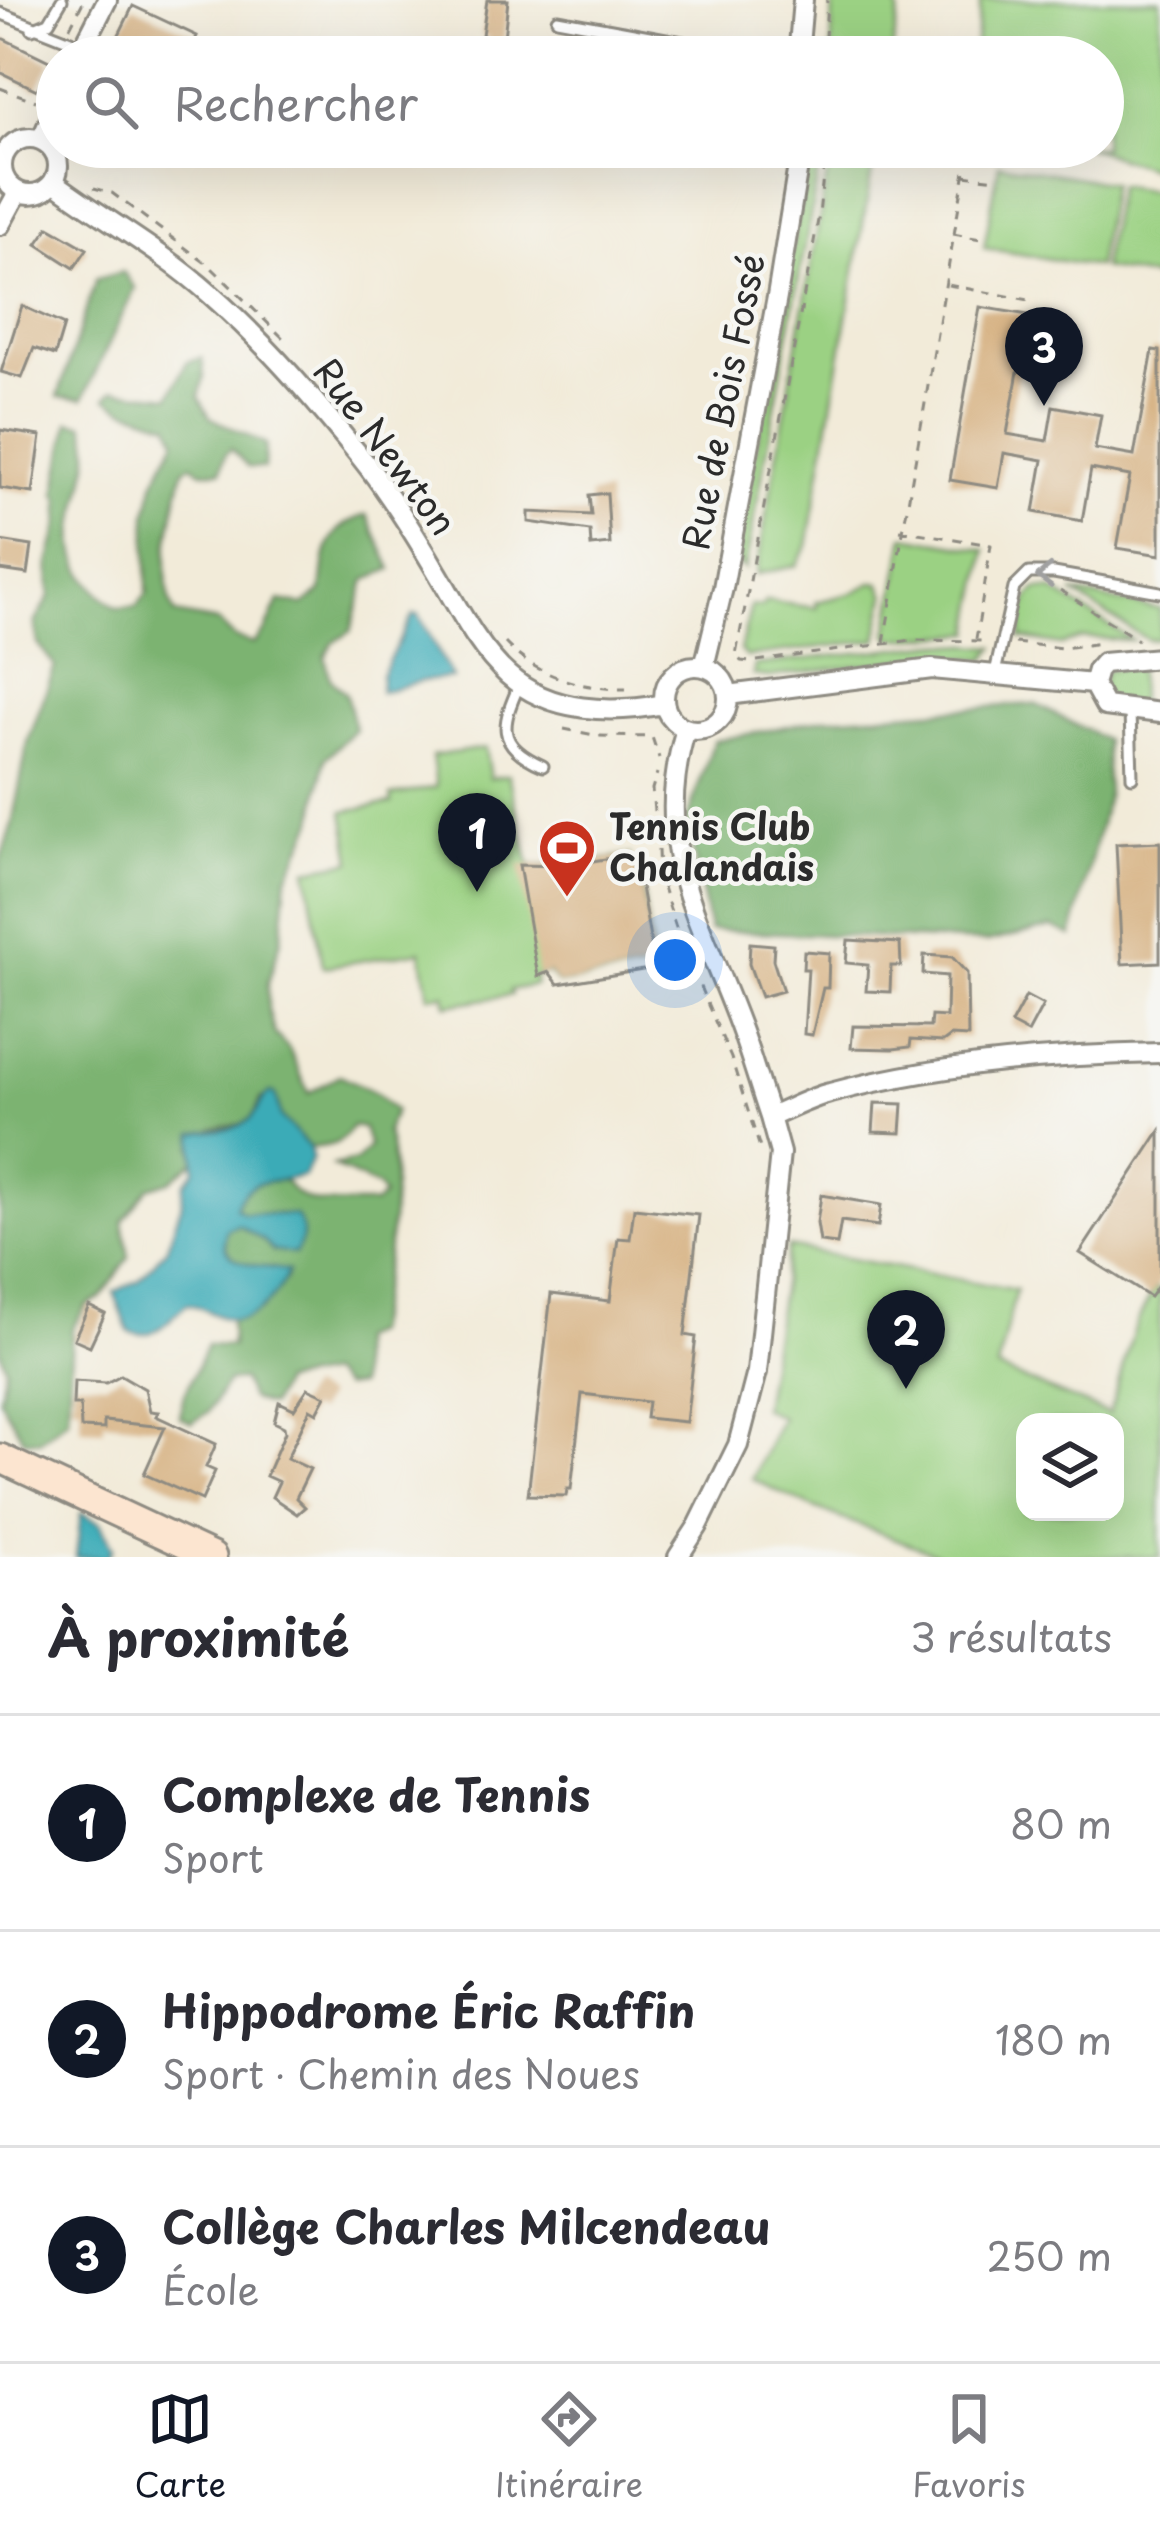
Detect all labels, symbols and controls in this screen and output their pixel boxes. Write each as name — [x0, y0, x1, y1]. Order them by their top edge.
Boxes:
search box — [36, 36, 1124, 168]
text: Rechercher — [174, 68, 418, 136]
icon: search — [78, 69, 144, 135]
street label: Rue de Bois Fossé — [667, 249, 777, 554]
pin: 3 — [1005, 307, 1083, 406]
street label: Rue Newton — [302, 346, 471, 546]
one-way arrow — [1036, 562, 1054, 588]
pin: 1 — [438, 793, 516, 892]
place label: Tennis Club Chalandais — [609, 798, 814, 893]
sports icon: Tennis Club Chalandais — [536, 817, 598, 899]
your location — [645, 930, 705, 990]
pin: 2 — [867, 1290, 945, 1389]
map controls — [1016, 1413, 1124, 1521]
button: layers — [1016, 1413, 1124, 1521]
text: À proximité — [48, 1597, 349, 1674]
text: 3 résultats — [910, 1606, 1112, 1665]
text: Complexe de Tennis — [162, 1759, 591, 1827]
text: 1 — [78, 1793, 96, 1852]
text: 80 m — [1010, 1793, 1112, 1852]
text: Sport — [162, 1827, 264, 1886]
text: Hippodrome Éric Raffin — [162, 1975, 695, 2043]
text: 2 — [73, 2009, 101, 2068]
text: 180 m — [995, 2009, 1112, 2068]
text: Sport · Chemin des Noues — [162, 2043, 640, 2102]
text: Collège Charles Milcendeau — [162, 2191, 770, 2259]
text: 3 — [74, 2225, 100, 2284]
text: 250 m — [987, 2225, 1112, 2284]
text: École — [162, 2259, 259, 2318]
tab: Carte — [134, 2386, 226, 2508]
tab: Itinéraire — [495, 2386, 643, 2508]
tab: Favoris — [912, 2386, 1026, 2508]

